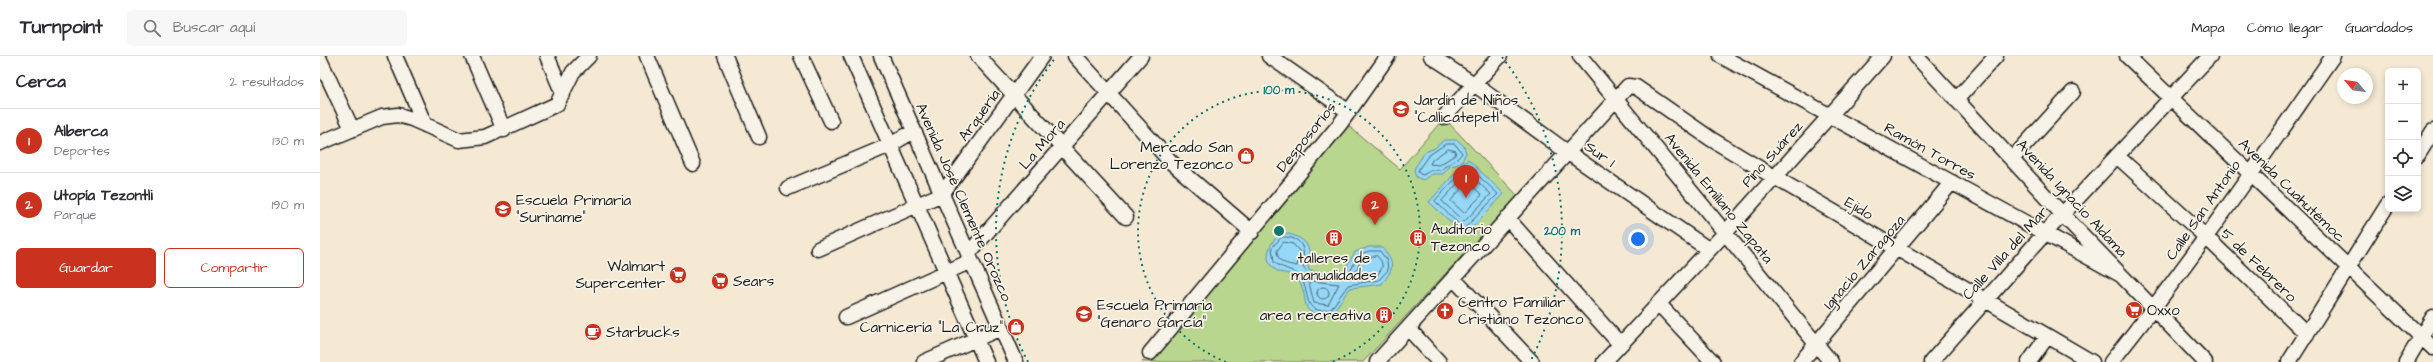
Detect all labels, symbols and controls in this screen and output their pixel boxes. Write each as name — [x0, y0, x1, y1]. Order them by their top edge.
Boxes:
search box — [127, 10, 407, 46]
text: Turnpoint — [20, 14, 103, 41]
icon: search — [141, 17, 163, 39]
text: Buscar aquí — [173, 17, 255, 38]
text: Mapa — [2191, 18, 2225, 38]
text: Cómo llegar — [2247, 18, 2323, 38]
text: Guardados — [2345, 18, 2413, 38]
north arrow — [2337, 68, 2373, 104]
map controls — [2385, 68, 2421, 212]
button: + — [2385, 68, 2421, 104]
text: Cerca — [16, 70, 66, 94]
text: 2 resultados — [230, 73, 304, 91]
text: 100 m — [1264, 82, 1295, 99]
street label: Arquería — [953, 85, 1006, 146]
place label: Jardín de Niños "Callicatepetl" — [1414, 90, 1519, 128]
street label: Desposorios — [1272, 97, 1341, 177]
school or university icon: Jardín de Niños "Callicatepetl" — [1391, 99, 1411, 119]
street label: Avenida José Clemente Orozco — [910, 100, 1017, 305]
button: − — [2385, 104, 2421, 140]
street label: La Mora — [1015, 114, 1070, 174]
street label: Pino Suárez — [1737, 116, 1808, 192]
street label: Ramón Torres — [1880, 118, 1980, 186]
text: Alberca — [54, 121, 108, 142]
street label: Avenida Emiliano Zapata — [1659, 128, 1778, 268]
text: 1 — [28, 132, 30, 150]
text: 130 m — [272, 132, 304, 150]
street label: Avenida Cuahutémoc — [2234, 134, 2350, 247]
street label: Avenida Ignacio Aldama — [2011, 135, 2132, 263]
street label: Sur 1 — [1580, 136, 1620, 173]
place label: Mercado San Lorenzo Tezonco — [1110, 137, 1234, 175]
button: locate — [2385, 140, 2421, 176]
text: Deportes — [54, 142, 110, 160]
shop icon: Mercado San Lorenzo Tezonco — [1236, 146, 1256, 166]
street label: Calle San Antonio — [2161, 156, 2246, 265]
pin: 1 — [1453, 165, 1479, 198]
button: layers — [2385, 176, 2421, 212]
text: Utopía Tezontli — [54, 185, 153, 206]
place label: Escuela Primaria "Suriname" — [516, 190, 632, 228]
pin: 2 — [1362, 192, 1388, 225]
street label: Ejido — [1840, 192, 1877, 225]
text: 2 — [25, 196, 33, 214]
text: 190 m — [271, 196, 304, 214]
school or university icon: Escuela Primaria "Suriname" — [493, 199, 513, 219]
street label: Calle Villa del Mar — [1958, 202, 2053, 305]
text: Parque — [54, 206, 96, 224]
street label: Ignacio Zaragoza — [1818, 210, 1911, 315]
place label: Auditorio Tezonco — [1431, 219, 1492, 257]
text: 200 m — [1543, 223, 1581, 240]
centre of rings — [1272, 224, 1286, 238]
street label: 5 de Febrero — [2216, 224, 2302, 308]
building icon: talleres de manualidades — [1324, 228, 1344, 248]
building icon: Auditorio Tezonco — [1408, 228, 1428, 248]
your location — [1628, 229, 1648, 249]
button: Guardar — [16, 248, 156, 288]
button: Compartir — [164, 248, 304, 288]
place label: talleres de manualidades — [1291, 248, 1377, 286]
place label: Walmart Supercenter — [575, 256, 665, 294]
supermarket icon: Walmart Supercenter — [668, 265, 688, 285]
supermarket icon: Sears — [710, 271, 730, 291]
place label: Sears — [733, 271, 775, 292]
place label: Centro Familiar Cristiano Tezonco — [1458, 292, 1584, 330]
place label: Escuela Primaria "Genaro García" — [1097, 295, 1213, 333]
supermarket icon: Oxxo — [2124, 300, 2144, 320]
place label: Oxxo — [2147, 300, 2180, 321]
church icon: Centro Familiar Cristiano Tezonco — [1435, 301, 1455, 321]
school or university icon: Escuela Primaria "Genaro García" — [1074, 304, 1094, 324]
place label: area recreativa — [1260, 305, 1371, 326]
building icon: area recreativa — [1374, 305, 1394, 325]
place label: Carnicería "La Cruz" — [860, 317, 1003, 338]
shop icon: Carnicería "La Cruz" — [1006, 317, 1026, 337]
cafe icon: Starbucks — [583, 322, 603, 342]
place label: Starbucks — [606, 322, 680, 343]

